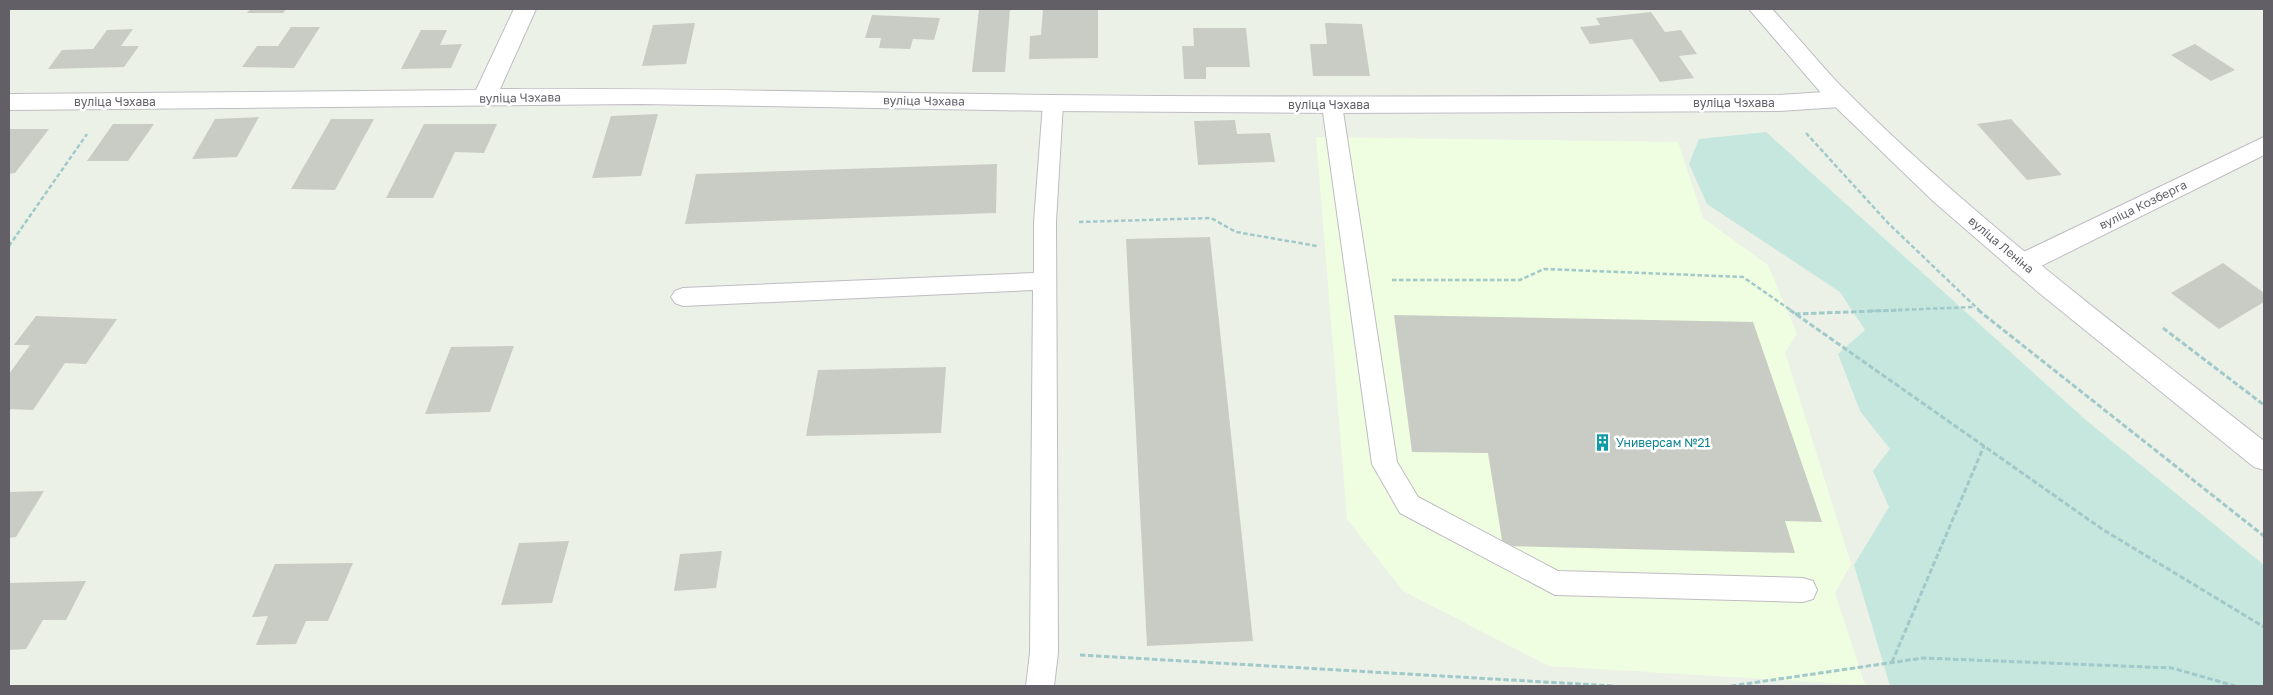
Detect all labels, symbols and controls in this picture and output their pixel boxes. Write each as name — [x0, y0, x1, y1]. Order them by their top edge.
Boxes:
street label: вуліца Чэхава — [479, 89, 561, 106]
street label: вуліца Чэхава — [883, 92, 965, 109]
street label: вуліца Чэхава — [74, 94, 156, 109]
street label: вуліца Чэхава — [1693, 95, 1775, 110]
street label: вуліца Чэхава — [1288, 97, 1370, 112]
street label: вуліца Козберга — [2096, 177, 2189, 232]
street label: вуліца Леніна — [1966, 213, 2037, 276]
building icon: Универсам №21 — [1592, 433, 1612, 453]
place label: Универсам №21 — [1616, 435, 1710, 450]

